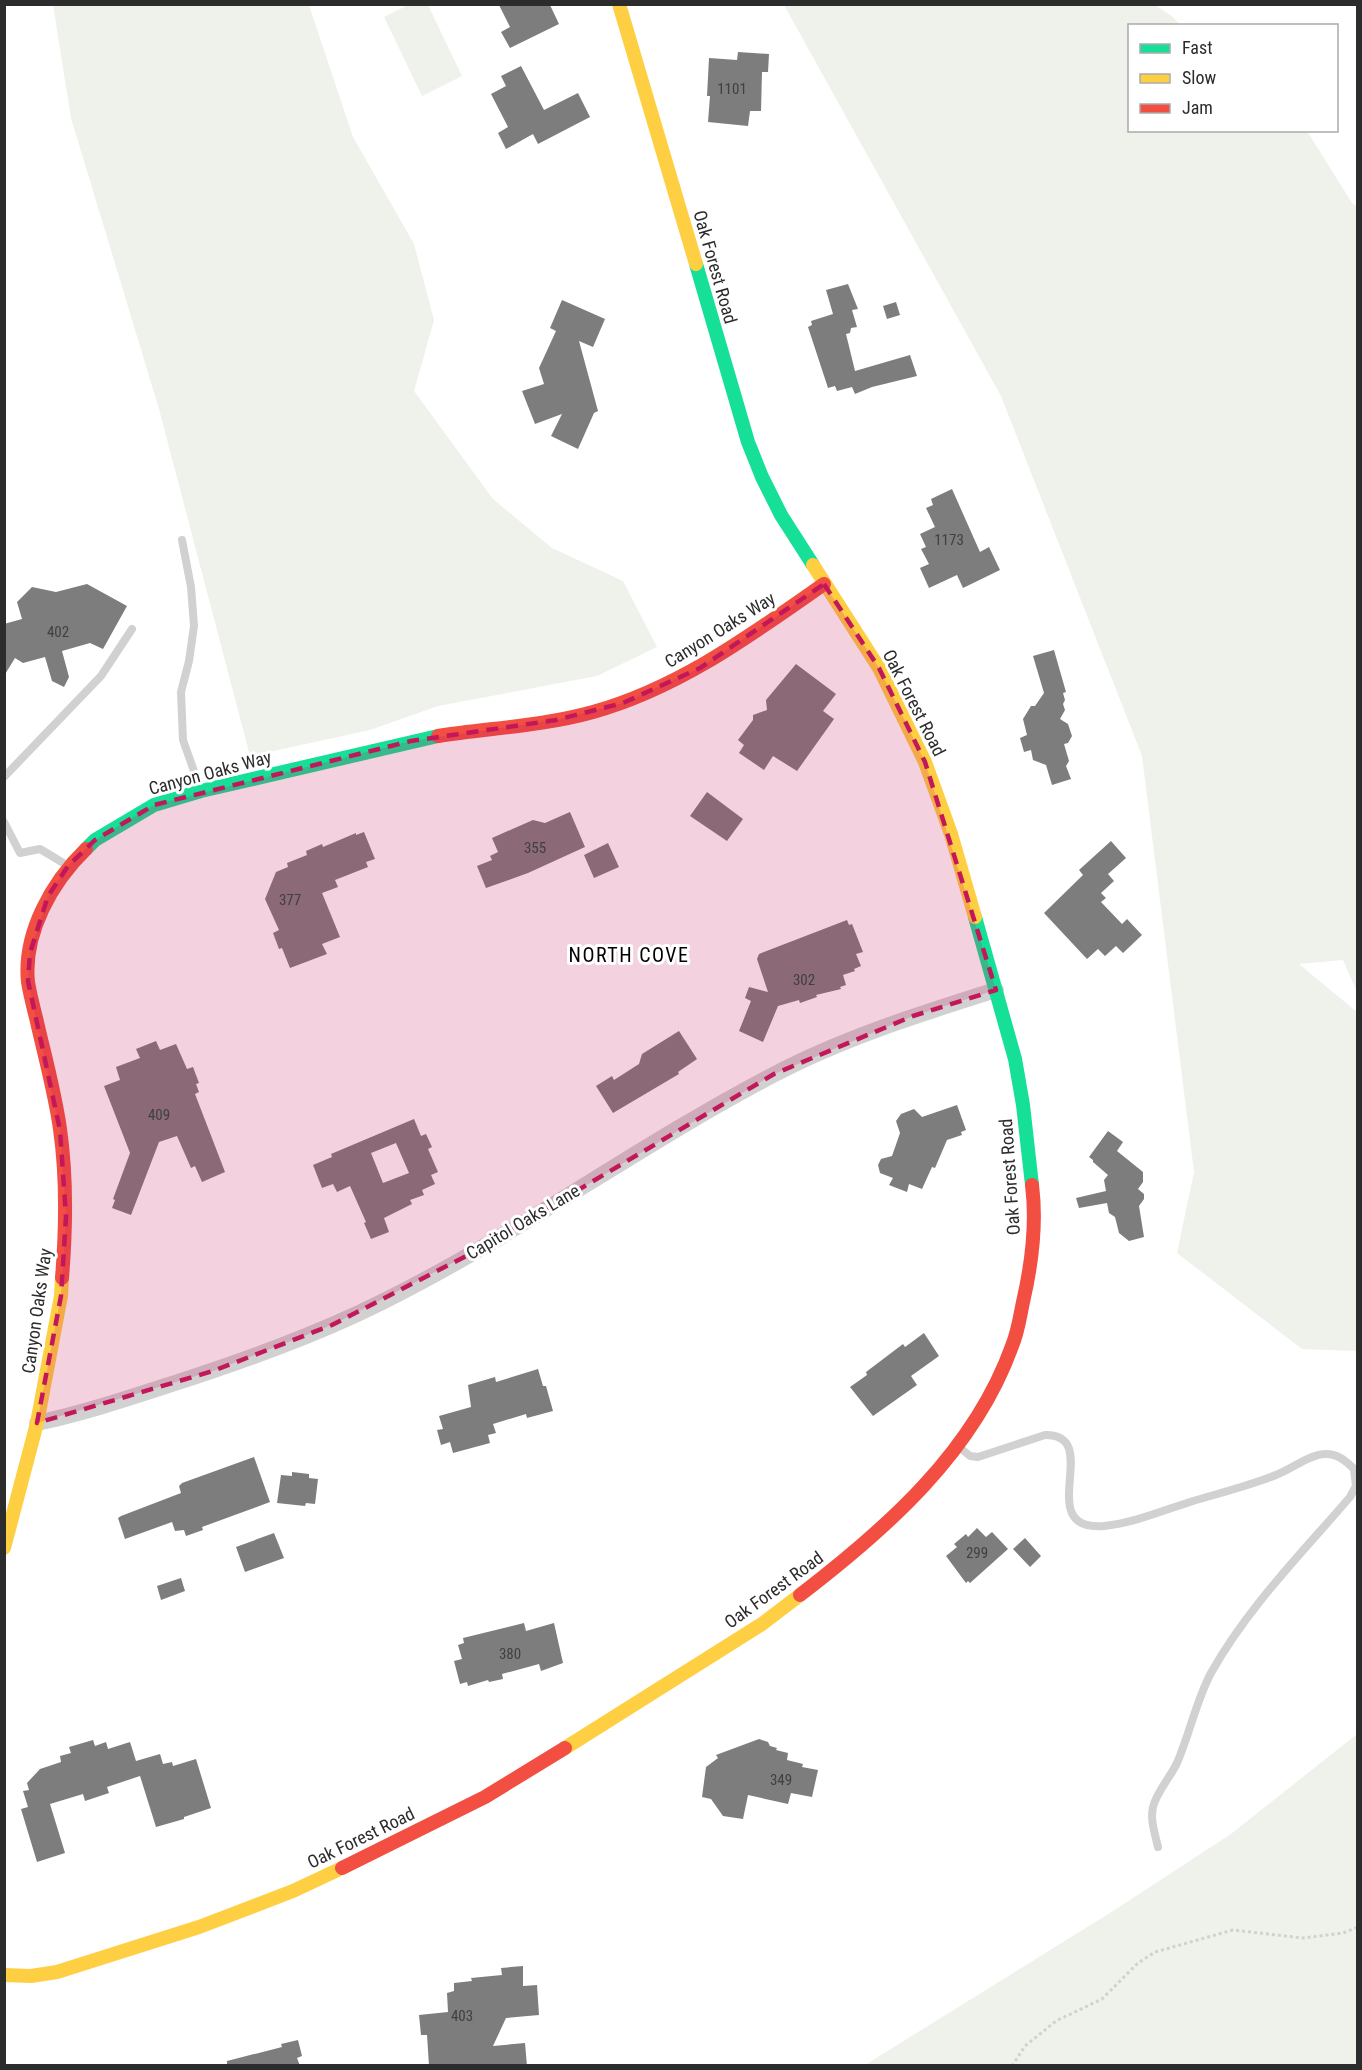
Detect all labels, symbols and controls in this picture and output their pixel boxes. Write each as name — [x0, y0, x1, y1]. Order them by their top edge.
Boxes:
legend — [1128, 24, 1338, 132]
text: Fast — [1182, 37, 1213, 58]
text: Slow — [1182, 67, 1217, 88]
house number: 1101 — [717, 80, 747, 98]
text: Jam — [1182, 97, 1213, 118]
street label: Oak Forest Road — [689, 208, 742, 326]
house number: 1173 — [934, 531, 964, 549]
street label: Canyon Oaks Way — [661, 587, 779, 672]
house number: 402 — [47, 623, 69, 641]
street label: Oak Forest Road — [879, 646, 950, 760]
street label: Canyon Oaks Way — [146, 746, 274, 799]
house number: 355 — [524, 839, 546, 857]
house number: 377 — [279, 891, 301, 909]
district label: NORTH COVE — [569, 943, 689, 967]
house number: 302 — [793, 971, 815, 989]
house number: 409 — [148, 1106, 170, 1124]
street label: Oak Forest Road — [995, 1118, 1024, 1236]
street label: Capitol Oaks Lane — [462, 1179, 583, 1264]
street label: Canyon Oaks Way — [17, 1247, 56, 1375]
house number: 299 — [966, 1544, 988, 1562]
street label: Oak Forest Road — [720, 1547, 827, 1632]
house number: 380 — [499, 1645, 521, 1663]
house number: 349 — [770, 1771, 792, 1789]
street label: Oak Forest Road — [304, 1803, 418, 1873]
house number: 403 — [451, 2007, 473, 2025]

